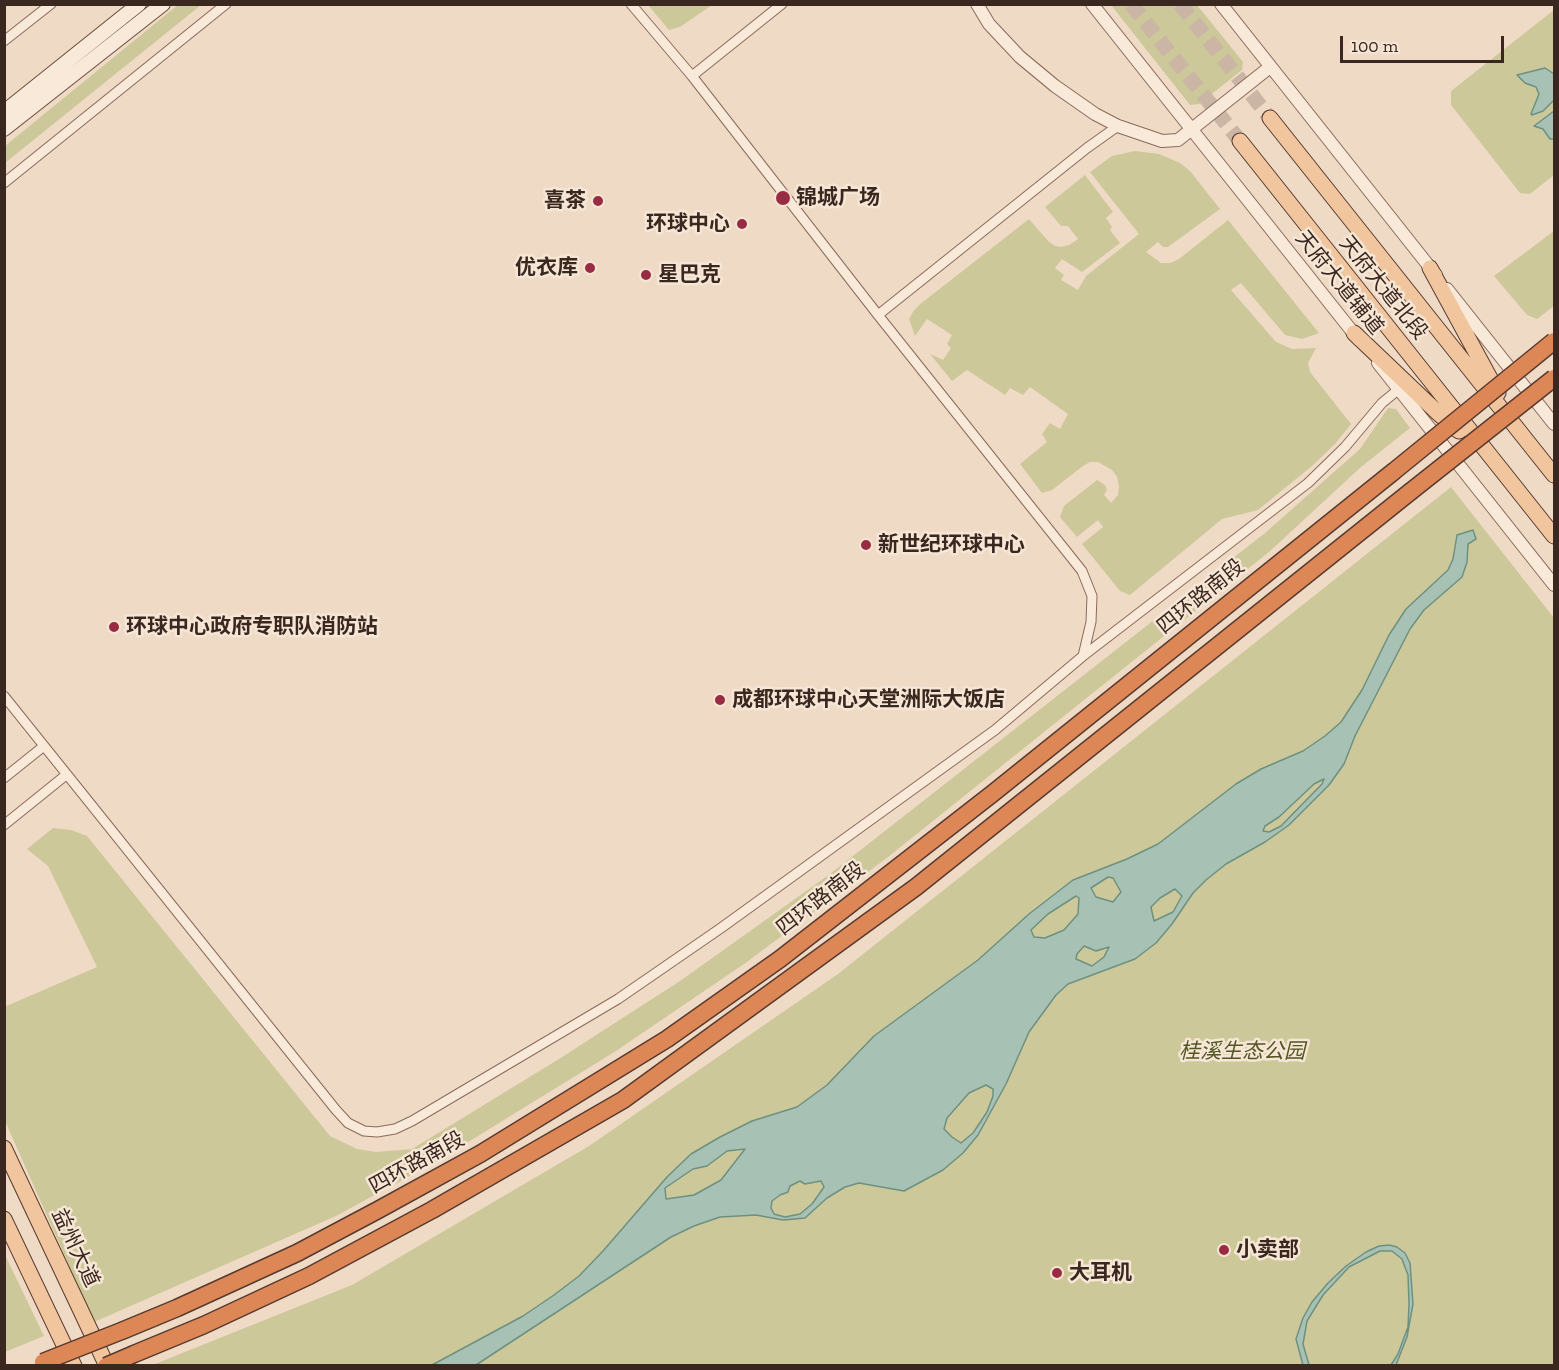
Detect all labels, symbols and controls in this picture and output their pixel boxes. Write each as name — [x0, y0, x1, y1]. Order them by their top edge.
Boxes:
scale bar — [1343, 24, 1506, 62]
text: 100 m — [1351, 35, 1398, 57]
place label: 锦城广场 — [796, 185, 880, 211]
place label: 喜茶 — [544, 188, 586, 214]
marker: 锦城广场 — [774, 189, 792, 207]
marker: 喜茶 — [591, 194, 605, 208]
place label: 环球中心 — [646, 211, 730, 237]
marker: 环球中心 — [735, 217, 749, 231]
street label: 天府大道辅道 — [1290, 226, 1388, 340]
street label: 天府大道北段 — [1334, 231, 1432, 345]
place label: 优衣库 — [515, 255, 578, 281]
marker: 优衣库 — [583, 261, 597, 275]
place label: 星巴克 — [658, 262, 721, 288]
marker: 星巴克 — [639, 268, 653, 282]
place label: 新世纪环球中心 — [878, 532, 1025, 558]
marker: 新世纪环球中心 — [859, 538, 873, 552]
street label: 四环路南段 — [1152, 554, 1250, 640]
place label: 环球中心政府专职队消防站 — [126, 614, 378, 640]
marker: 环球中心政府专职队消防站 — [107, 620, 121, 634]
place label: 成都环球中心天堂洲际大饭店 — [732, 687, 1005, 713]
marker: 成都环球中心天堂洲际大饭店 — [713, 693, 727, 707]
street label: 四环路南段 — [772, 857, 870, 941]
park label: 桂溪生态公园 — [1179, 1039, 1305, 1065]
street label: 四环路南段 — [365, 1127, 469, 1199]
street label: 益州大道 — [46, 1205, 104, 1291]
place label: 小卖部 — [1236, 1237, 1299, 1263]
marker: 小卖部 — [1217, 1243, 1231, 1257]
place label: 大耳机 — [1069, 1260, 1132, 1286]
marker: 大耳机 — [1050, 1266, 1064, 1280]

